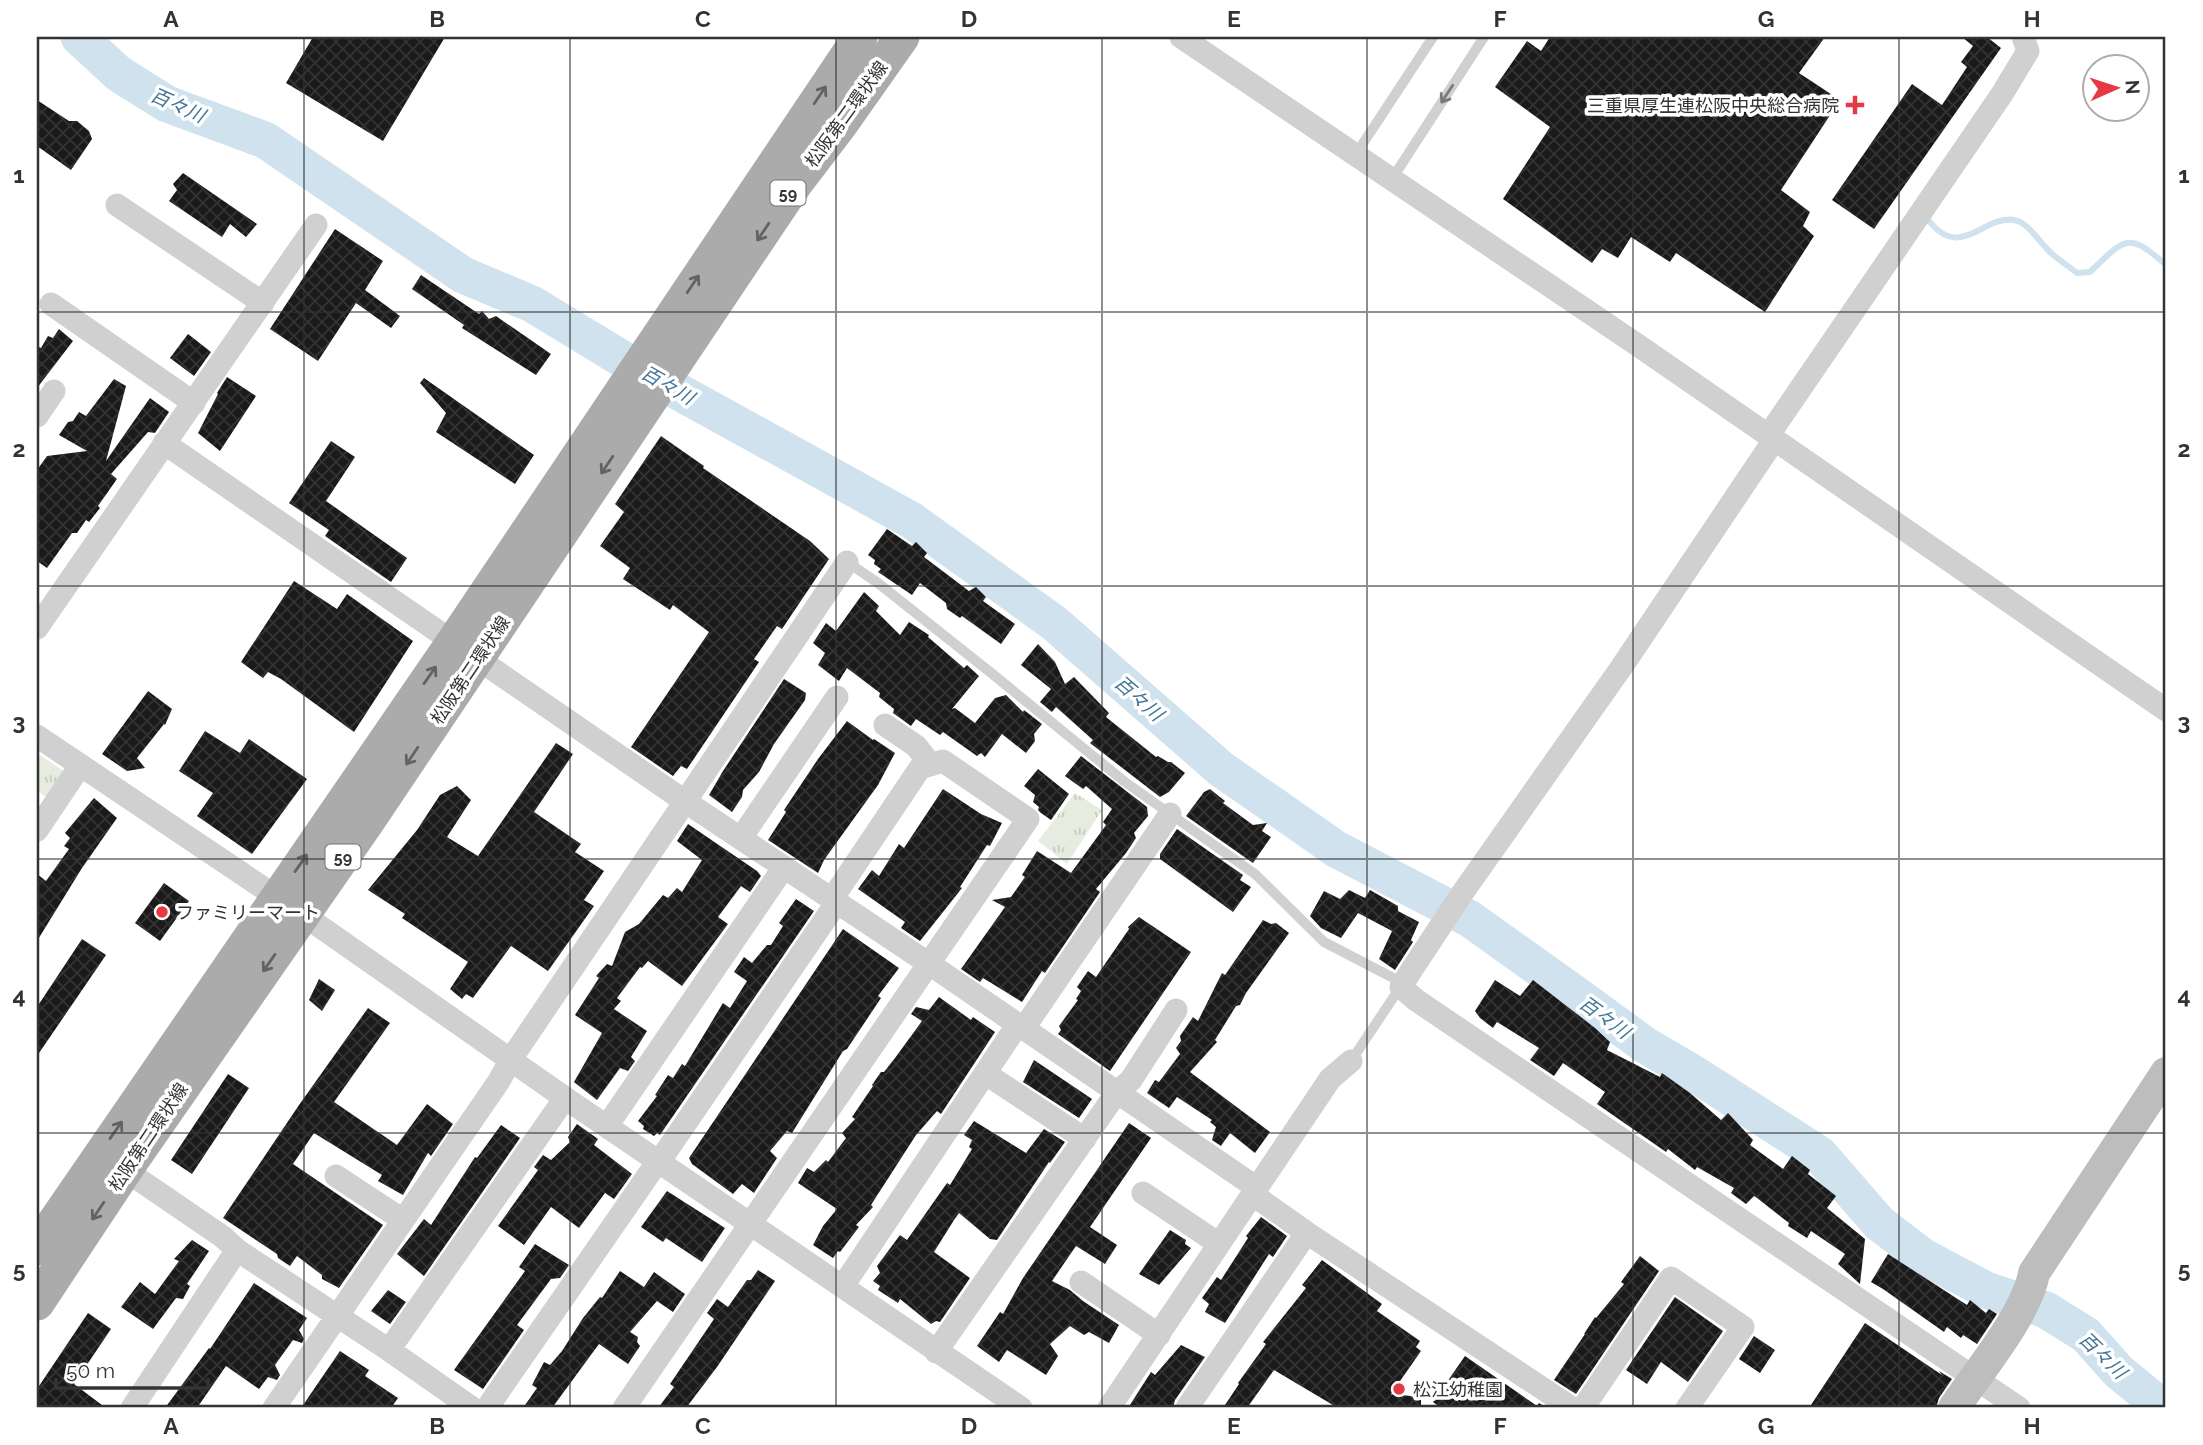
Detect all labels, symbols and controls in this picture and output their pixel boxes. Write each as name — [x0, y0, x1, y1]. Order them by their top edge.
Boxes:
text: A — [163, 5, 179, 32]
text: B — [429, 5, 445, 32]
text: C — [695, 5, 711, 32]
text: D — [961, 5, 977, 32]
text: E — [1227, 5, 1241, 32]
text: F — [1493, 5, 1507, 32]
text: G — [1758, 5, 1774, 32]
text: H — [2023, 5, 2041, 32]
north arrow — [2080, 52, 2150, 122]
street label: 松阪第二環状線 — [800, 57, 892, 171]
text: N — [2122, 79, 2144, 95]
water label: 百々川 — [147, 83, 210, 127]
one-way arrow — [1439, 83, 1453, 103]
one-way arrow — [813, 86, 827, 105]
place label: 三重県厚生連松阪中央総合病院 — [1587, 95, 1839, 116]
marker: 三重県厚生連松阪中央総合病院 — [1845, 95, 1865, 115]
text: 1 — [13, 161, 25, 188]
text: 1 — [2178, 161, 2190, 188]
road number: 59 — [770, 181, 806, 206]
one-way arrow — [755, 222, 770, 241]
one-way arrow — [686, 275, 700, 294]
water label: 百々川 — [638, 361, 700, 410]
text: 2 — [13, 435, 25, 462]
text: 2 — [2178, 435, 2190, 462]
one-way arrow — [600, 455, 614, 475]
street label: 松阪第二環状線 — [426, 612, 514, 728]
one-way arrow — [423, 666, 437, 685]
water label: 百々川 — [1110, 671, 1169, 726]
text: 3 — [13, 708, 25, 735]
text: 3 — [2178, 708, 2190, 735]
one-way arrow — [405, 746, 419, 765]
road number: 59 — [326, 844, 360, 870]
one-way arrow — [294, 854, 308, 873]
place label: ファミリーマート — [176, 902, 320, 923]
marker: ファミリーマート — [154, 904, 170, 920]
one-way arrow — [262, 953, 276, 972]
text: 4 — [12, 982, 26, 1009]
text: 4 — [2177, 982, 2191, 1009]
water label: 百々川 — [1575, 991, 1636, 1044]
street label: 松阪第二環状線 — [104, 1079, 192, 1195]
one-way arrow — [109, 1121, 123, 1141]
one-way arrow — [91, 1201, 105, 1220]
text: 5 — [13, 1256, 26, 1283]
text: 5 — [2178, 1256, 2191, 1283]
water label: 百々川 — [2075, 1327, 2133, 1384]
scale bar — [56, 1347, 208, 1391]
text: 50 m — [66, 1358, 115, 1383]
place label: 松江幼稚園 — [1413, 1379, 1503, 1400]
marker: 松江幼稚園 — [1391, 1381, 1407, 1397]
text: A — [163, 1412, 179, 1439]
text: B — [429, 1412, 445, 1439]
text: C — [695, 1412, 711, 1439]
text: D — [961, 1412, 977, 1439]
text: E — [1227, 1412, 1241, 1439]
text: F — [1493, 1412, 1507, 1439]
text: G — [1758, 1412, 1774, 1439]
text: H — [2023, 1412, 2041, 1439]

